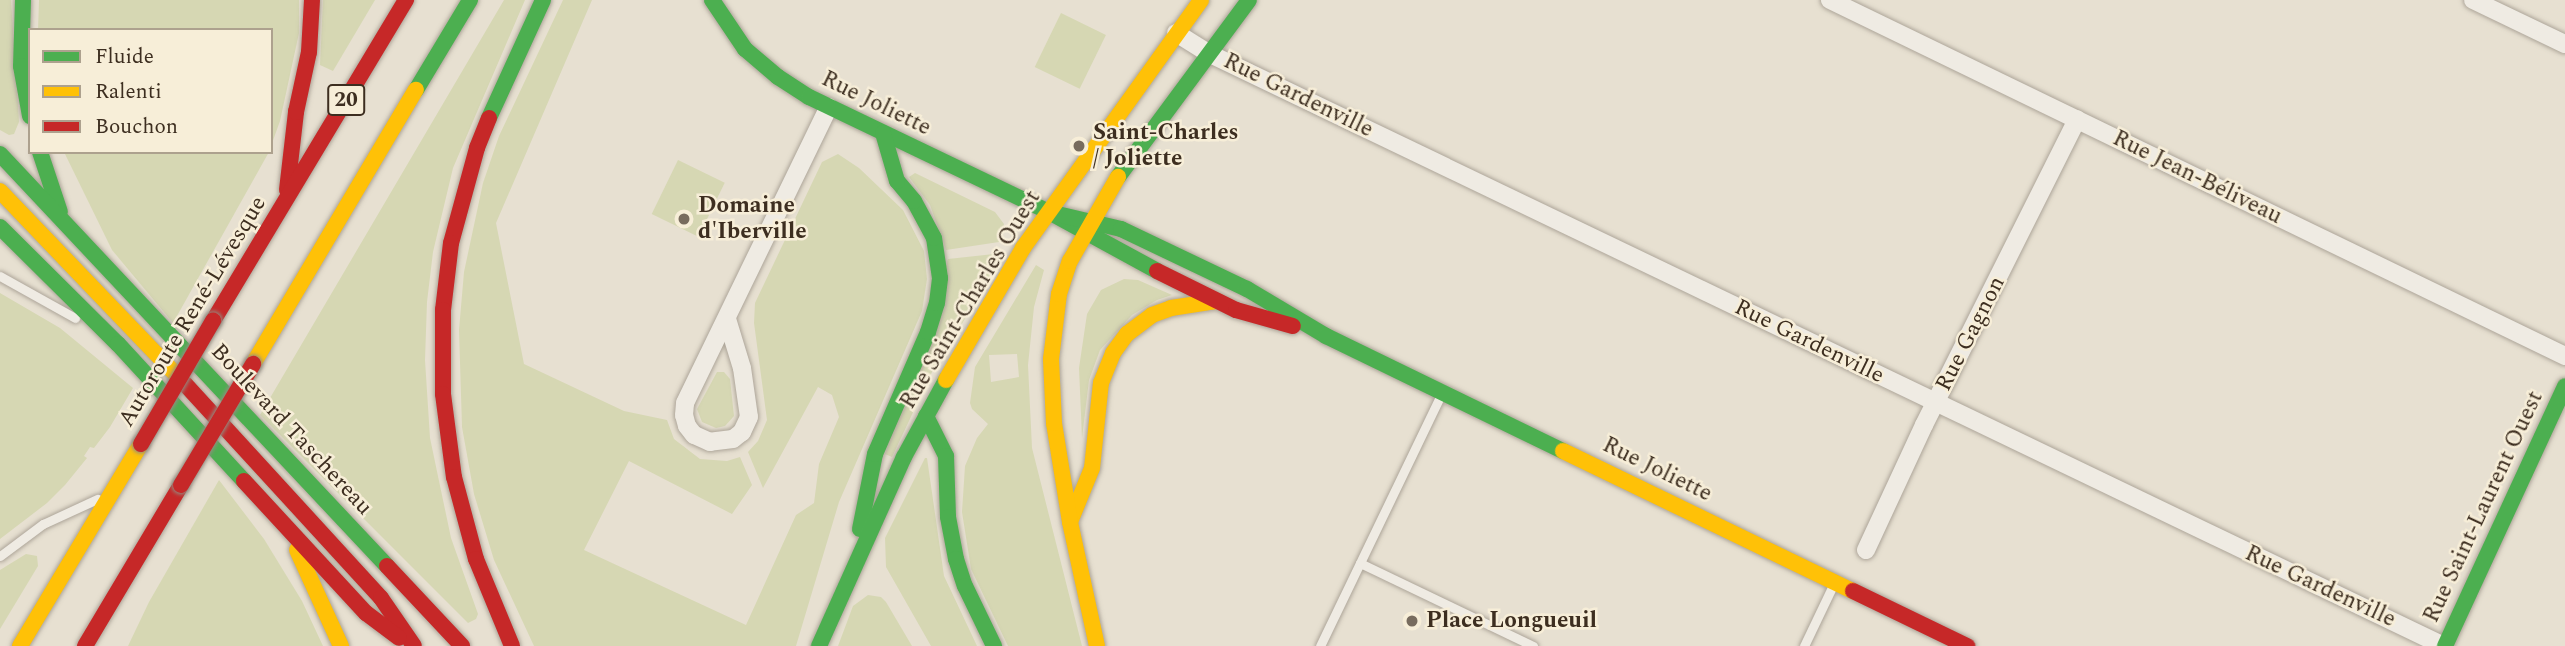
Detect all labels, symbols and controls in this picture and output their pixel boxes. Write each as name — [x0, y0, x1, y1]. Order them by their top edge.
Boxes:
legend — [28, 28, 273, 154]
text: Fluide — [95, 41, 154, 73]
street label: Rue Gardenville — [1219, 48, 1377, 144]
street label: Rue Joliette — [817, 66, 935, 142]
text: Ralenti — [95, 76, 162, 108]
road number: 20 — [327, 82, 365, 118]
text: Bouchon — [95, 111, 178, 143]
place label: Saint-Charles / Joliette — [1093, 119, 1239, 173]
street label: Rue Jean-Béliveau — [2108, 125, 2286, 231]
marker: Saint-Charles / Joliette — [1071, 138, 1087, 154]
street label: Rue Saint-Charles Ouest — [895, 186, 1047, 414]
street label: Autoroute René-Lévesque — [113, 192, 273, 432]
place label: Domaine d'Iberville — [698, 192, 807, 246]
marker: Domaine d'Iberville — [676, 211, 692, 227]
street label: Rue Gagnon — [1930, 272, 2012, 396]
street label: Rue Gardenville — [1730, 294, 1888, 390]
street label: Boulevard Taschereau — [204, 339, 378, 521]
street label: Rue Saint-Laurent Ouest — [2418, 387, 2550, 627]
street label: Rue Joliette — [1598, 432, 1716, 508]
street label: Rue Gardenville — [2240, 540, 2400, 634]
place label: Place Longueuil — [1426, 607, 1597, 635]
marker: Place Longueuil — [1404, 613, 1420, 629]

